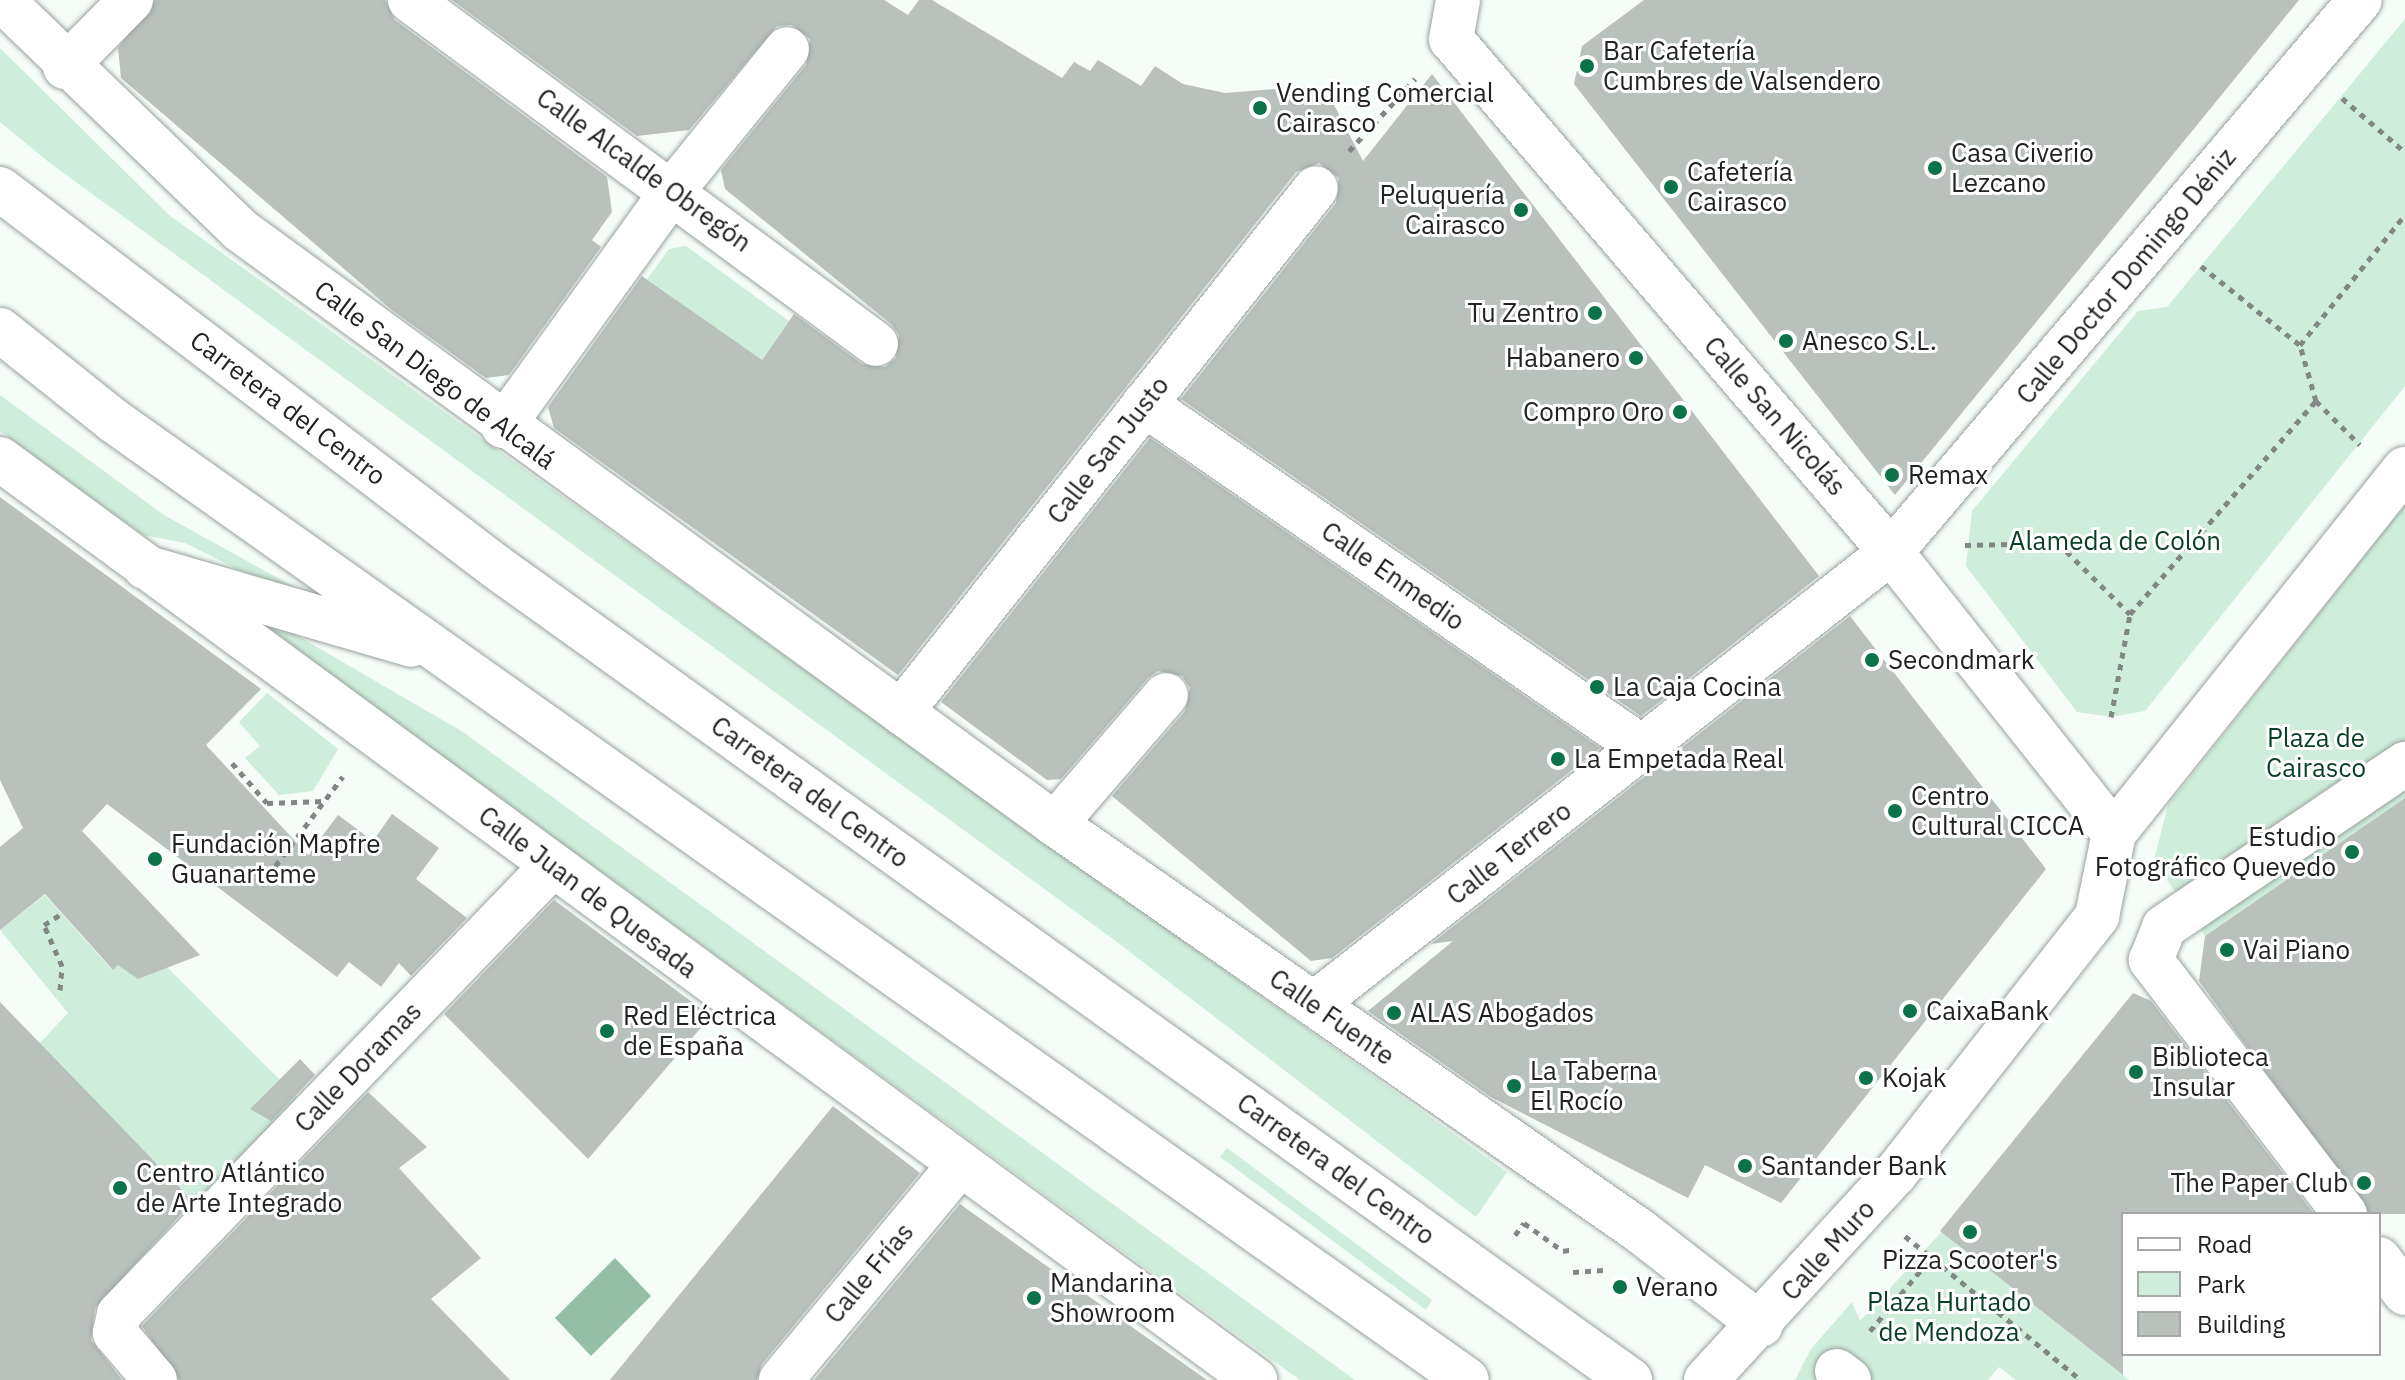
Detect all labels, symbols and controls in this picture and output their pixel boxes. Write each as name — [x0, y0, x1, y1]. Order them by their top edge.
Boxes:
place label: Bar Cafetería Cumbres de Valsendero — [1603, 35, 1881, 96]
marker: Bar Cafetería Cumbres de Valsendero — [1578, 57, 1596, 75]
place label: Vending Comercial Cairasco — [1276, 77, 1494, 138]
street label: Calle Alcalde Obregón — [531, 82, 757, 258]
marker: Vending Comercial Cairasco — [1251, 99, 1269, 117]
place label: Casa Civerio Lezcano — [1951, 137, 2094, 198]
street label: Calle Doctor Domingo Déniz — [2010, 142, 2242, 410]
place label: Cafetería Cairasco — [1687, 156, 1793, 218]
marker: Casa Civerio Lezcano — [1926, 159, 1944, 177]
marker: Cafetería Cairasco — [1662, 178, 1680, 196]
place label: Peluquería Cairasco — [1380, 179, 1505, 240]
marker: Peluquería Cairasco — [1512, 201, 1530, 219]
street label: Calle San Diego de Alcalá — [308, 274, 562, 476]
place label: Tu Zentro — [1467, 297, 1579, 329]
marker: Tu Zentro — [1586, 304, 1604, 322]
street label: Carretera del Centro — [184, 324, 392, 492]
place label: Anesco S.L. — [1802, 325, 1937, 357]
street label: Calle San Nicolás — [1698, 330, 1852, 502]
marker: Anesco S.L. — [1777, 332, 1795, 350]
place label: Habanero — [1506, 342, 1620, 374]
marker: Habanero — [1627, 349, 1645, 367]
street label: Calle San Justo — [1041, 370, 1175, 530]
place label: Compro Oro — [1523, 396, 1664, 428]
marker: Compro Oro — [1671, 403, 1689, 421]
place label: Remax — [1908, 459, 1988, 491]
marker: Remax — [1883, 466, 1901, 484]
street label: Calle Enmedio — [1315, 515, 1471, 637]
park label: Alameda de Colón — [2009, 525, 2221, 557]
place label: Secondmark — [1888, 644, 2035, 676]
marker: Secondmark — [1863, 651, 1881, 669]
place label: La Caja Cocina — [1613, 671, 1782, 703]
marker: La Caja Cocina — [1588, 678, 1606, 696]
street label: Carretera del Centro — [705, 710, 915, 874]
park label: Plaza de Cairasco — [2266, 722, 2366, 784]
place label: La Empetada Real — [1574, 743, 1784, 775]
marker: La Empetada Real — [1549, 750, 1567, 768]
place label: Centro Cultural CICCA — [1911, 780, 2084, 842]
street label: Calle Terrero — [1441, 795, 1577, 911]
street label: Calle Juan de Quesada — [473, 800, 703, 984]
marker: Centro Cultural CICCA — [1886, 802, 1904, 820]
place label: Estudio Fotográfico Quevedo — [2095, 821, 2336, 882]
place label: Fundación Mapfre Guanarteme — [171, 828, 380, 890]
marker: Estudio Fotográfico Quevedo — [2343, 843, 2361, 861]
marker: Fundación Mapfre Guanarteme — [146, 850, 164, 868]
place label: Vai Piano — [2243, 934, 2350, 966]
marker: Vai Piano — [2218, 941, 2236, 959]
street label: Calle Fuente — [1263, 963, 1401, 1071]
street label: Calle Doramas — [288, 995, 428, 1139]
place label: CaixaBank — [1926, 995, 2049, 1027]
place label: ALAS Abogados — [1410, 997, 1594, 1029]
place label: Red Eléctrica de España — [623, 1000, 776, 1062]
marker: CaixaBank — [1901, 1002, 1919, 1020]
marker: ALAS Abogados — [1385, 1004, 1403, 1022]
marker: Red Eléctrica de España — [598, 1022, 616, 1040]
place label: Biblioteca Insular — [2152, 1041, 2269, 1102]
place label: La Taberna El Rocío — [1530, 1055, 1658, 1116]
place label: Kojak — [1882, 1062, 1946, 1094]
marker: Biblioteca Insular — [2127, 1063, 2145, 1081]
marker: Kojak — [1857, 1069, 1875, 1087]
marker: La Taberna El Rocío — [1505, 1077, 1523, 1095]
street label: Carretera del Centro — [1231, 1087, 1441, 1251]
place label: Santander Bank — [1761, 1150, 1947, 1182]
place label: Centro Atlántico de Arte Integrado — [136, 1157, 342, 1218]
marker: Santander Bank — [1736, 1157, 1754, 1175]
place label: The Paper Club — [2170, 1167, 2348, 1199]
marker: The Paper Club — [2355, 1174, 2373, 1192]
marker: Centro Atlántico de Arte Integrado — [111, 1179, 129, 1197]
street label: Calle Muro — [1775, 1193, 1881, 1307]
legend — [2121, 1212, 2381, 1356]
street label: Calle Frías — [818, 1217, 920, 1329]
marker: Pizza Scooter's — [1961, 1223, 1979, 1241]
text: Road — [2197, 1228, 2252, 1260]
place label: Pizza Scooter's — [1882, 1244, 2058, 1276]
place label: Mandarina Showroom — [1050, 1267, 1176, 1328]
text: Park — [2197, 1268, 2246, 1300]
place label: Verano — [1636, 1271, 1718, 1303]
marker: Verano — [1611, 1278, 1629, 1296]
park label: Plaza Hurtado de Mendoza — [1867, 1286, 2031, 1348]
marker: Mandarina Showroom — [1025, 1289, 1043, 1307]
text: Building — [2197, 1308, 2285, 1340]

